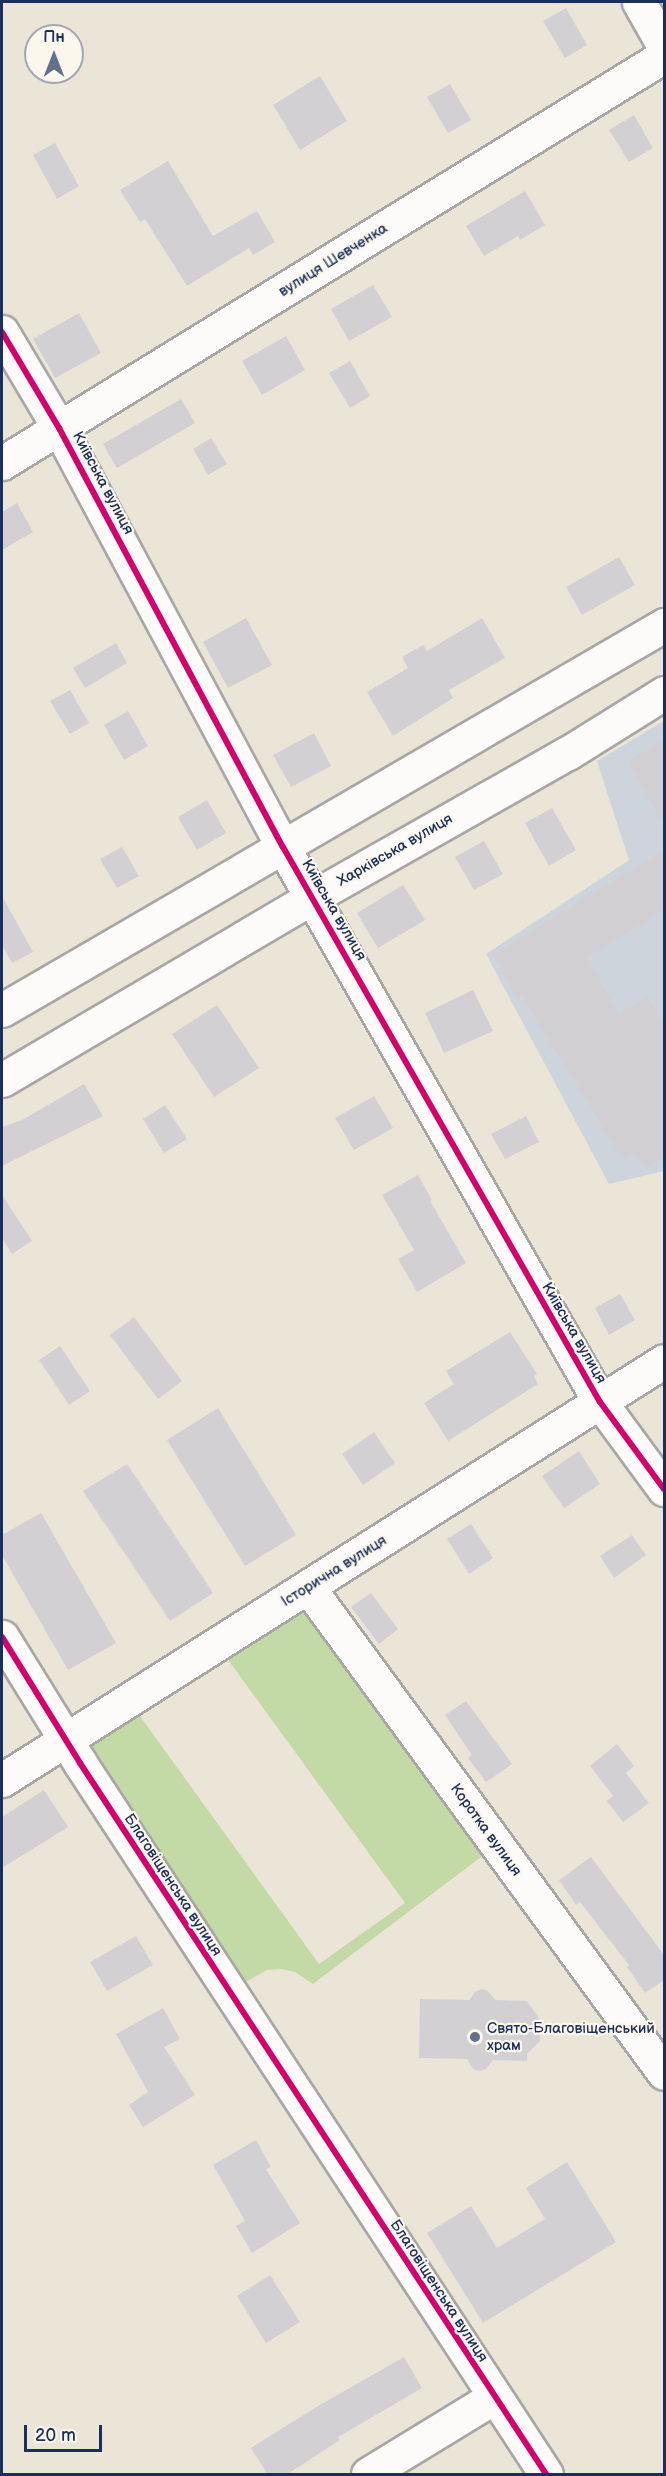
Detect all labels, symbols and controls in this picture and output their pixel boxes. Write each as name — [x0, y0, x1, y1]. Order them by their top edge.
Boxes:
north arrow — [24, 24, 84, 84]
text: Пн — [43, 28, 65, 47]
street label: вулиця Шевченка — [275, 219, 391, 301]
street label: Київська вулиця — [68, 429, 138, 537]
street label: Харківська вулиця — [334, 810, 456, 890]
street label: Київська вулиця — [298, 856, 370, 964]
street label: Київська вулиця — [538, 1279, 610, 1387]
street label: Історична вулиця — [278, 1531, 390, 1611]
street label: Коротка вулиця — [446, 1780, 526, 1880]
street label: Благовіщенська вулиця — [120, 1810, 226, 1960]
place label: Свято-Благовіщенський храм — [487, 2019, 655, 2054]
marker: Свято-Благовіщенський храм — [468, 2030, 482, 2044]
street label: Благовіщенська вулиця — [386, 2216, 492, 2366]
scale bar — [27, 2413, 105, 2451]
text: 20 m — [35, 2425, 76, 2446]

